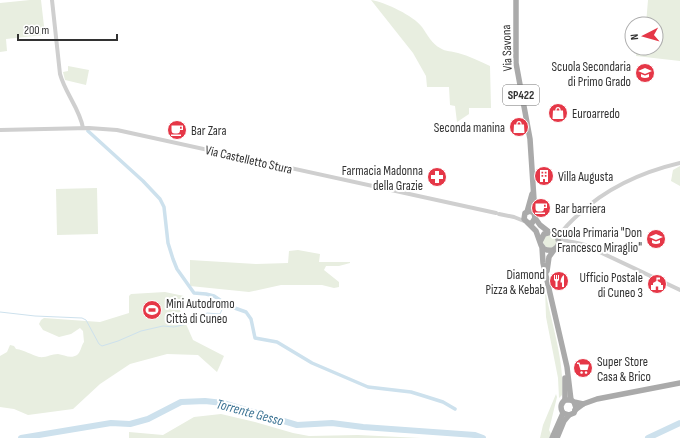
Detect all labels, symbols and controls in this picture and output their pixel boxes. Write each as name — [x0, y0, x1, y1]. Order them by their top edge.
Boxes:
scale bar — [18, 16, 117, 42]
north arrow — [624, 16, 664, 56]
text: 200 m — [24, 23, 50, 38]
street label: Via Savona — [498, 24, 516, 72]
text: N — [628, 33, 641, 41]
place label: Scuola Secondaria di Primo Grado — [551, 59, 631, 90]
school or university icon: Scuola Secondaria di Primo Grado — [634, 62, 656, 84]
road number: SP422 — [503, 85, 539, 105]
shop icon: Euroarredo — [547, 102, 569, 124]
place label: Euroarredo — [572, 106, 620, 122]
shop icon: Seconda manina — [508, 116, 530, 138]
cafe icon: Bar Zara — [166, 119, 188, 141]
place label: Seconda manina — [434, 120, 505, 136]
place label: Bar Zara — [191, 123, 226, 139]
street label: Via Castelletto Stura — [204, 142, 294, 178]
place label: Farmacia Madonna della Grazie — [342, 163, 423, 194]
building icon: Villa Augusta — [533, 165, 555, 187]
pharmacy icon: Farmacia Madonna della Grazie — [426, 166, 448, 188]
place label: Villa Augusta — [558, 169, 613, 185]
cafe icon: Bar barriera — [530, 197, 552, 219]
place label: Bar barriera — [555, 201, 606, 217]
place label: Scuola Primaria "Don Francesco Miraglio" — [552, 225, 642, 256]
school or university icon: Scuola Primaria "Don Francesco Miraglio" — [645, 228, 667, 250]
place label: Diamond Pizza & Kebab — [485, 267, 545, 298]
restaurant icon: Diamond Pizza & Kebab — [548, 270, 570, 292]
place label: Ufficio Postale di Cuneo 3 — [580, 270, 643, 301]
public building icon: Ufficio Postale di Cuneo 3 — [646, 273, 668, 295]
place label: Mini Autodromo Città di Cuneo — [166, 296, 235, 327]
sports icon: Mini Autodromo Città di Cuneo — [141, 299, 163, 321]
place label: Super Store Casa & Brico — [597, 354, 651, 385]
supermarket icon: Super Store Casa & Brico — [572, 357, 594, 379]
water label: Torrente Gesso — [214, 395, 286, 430]

